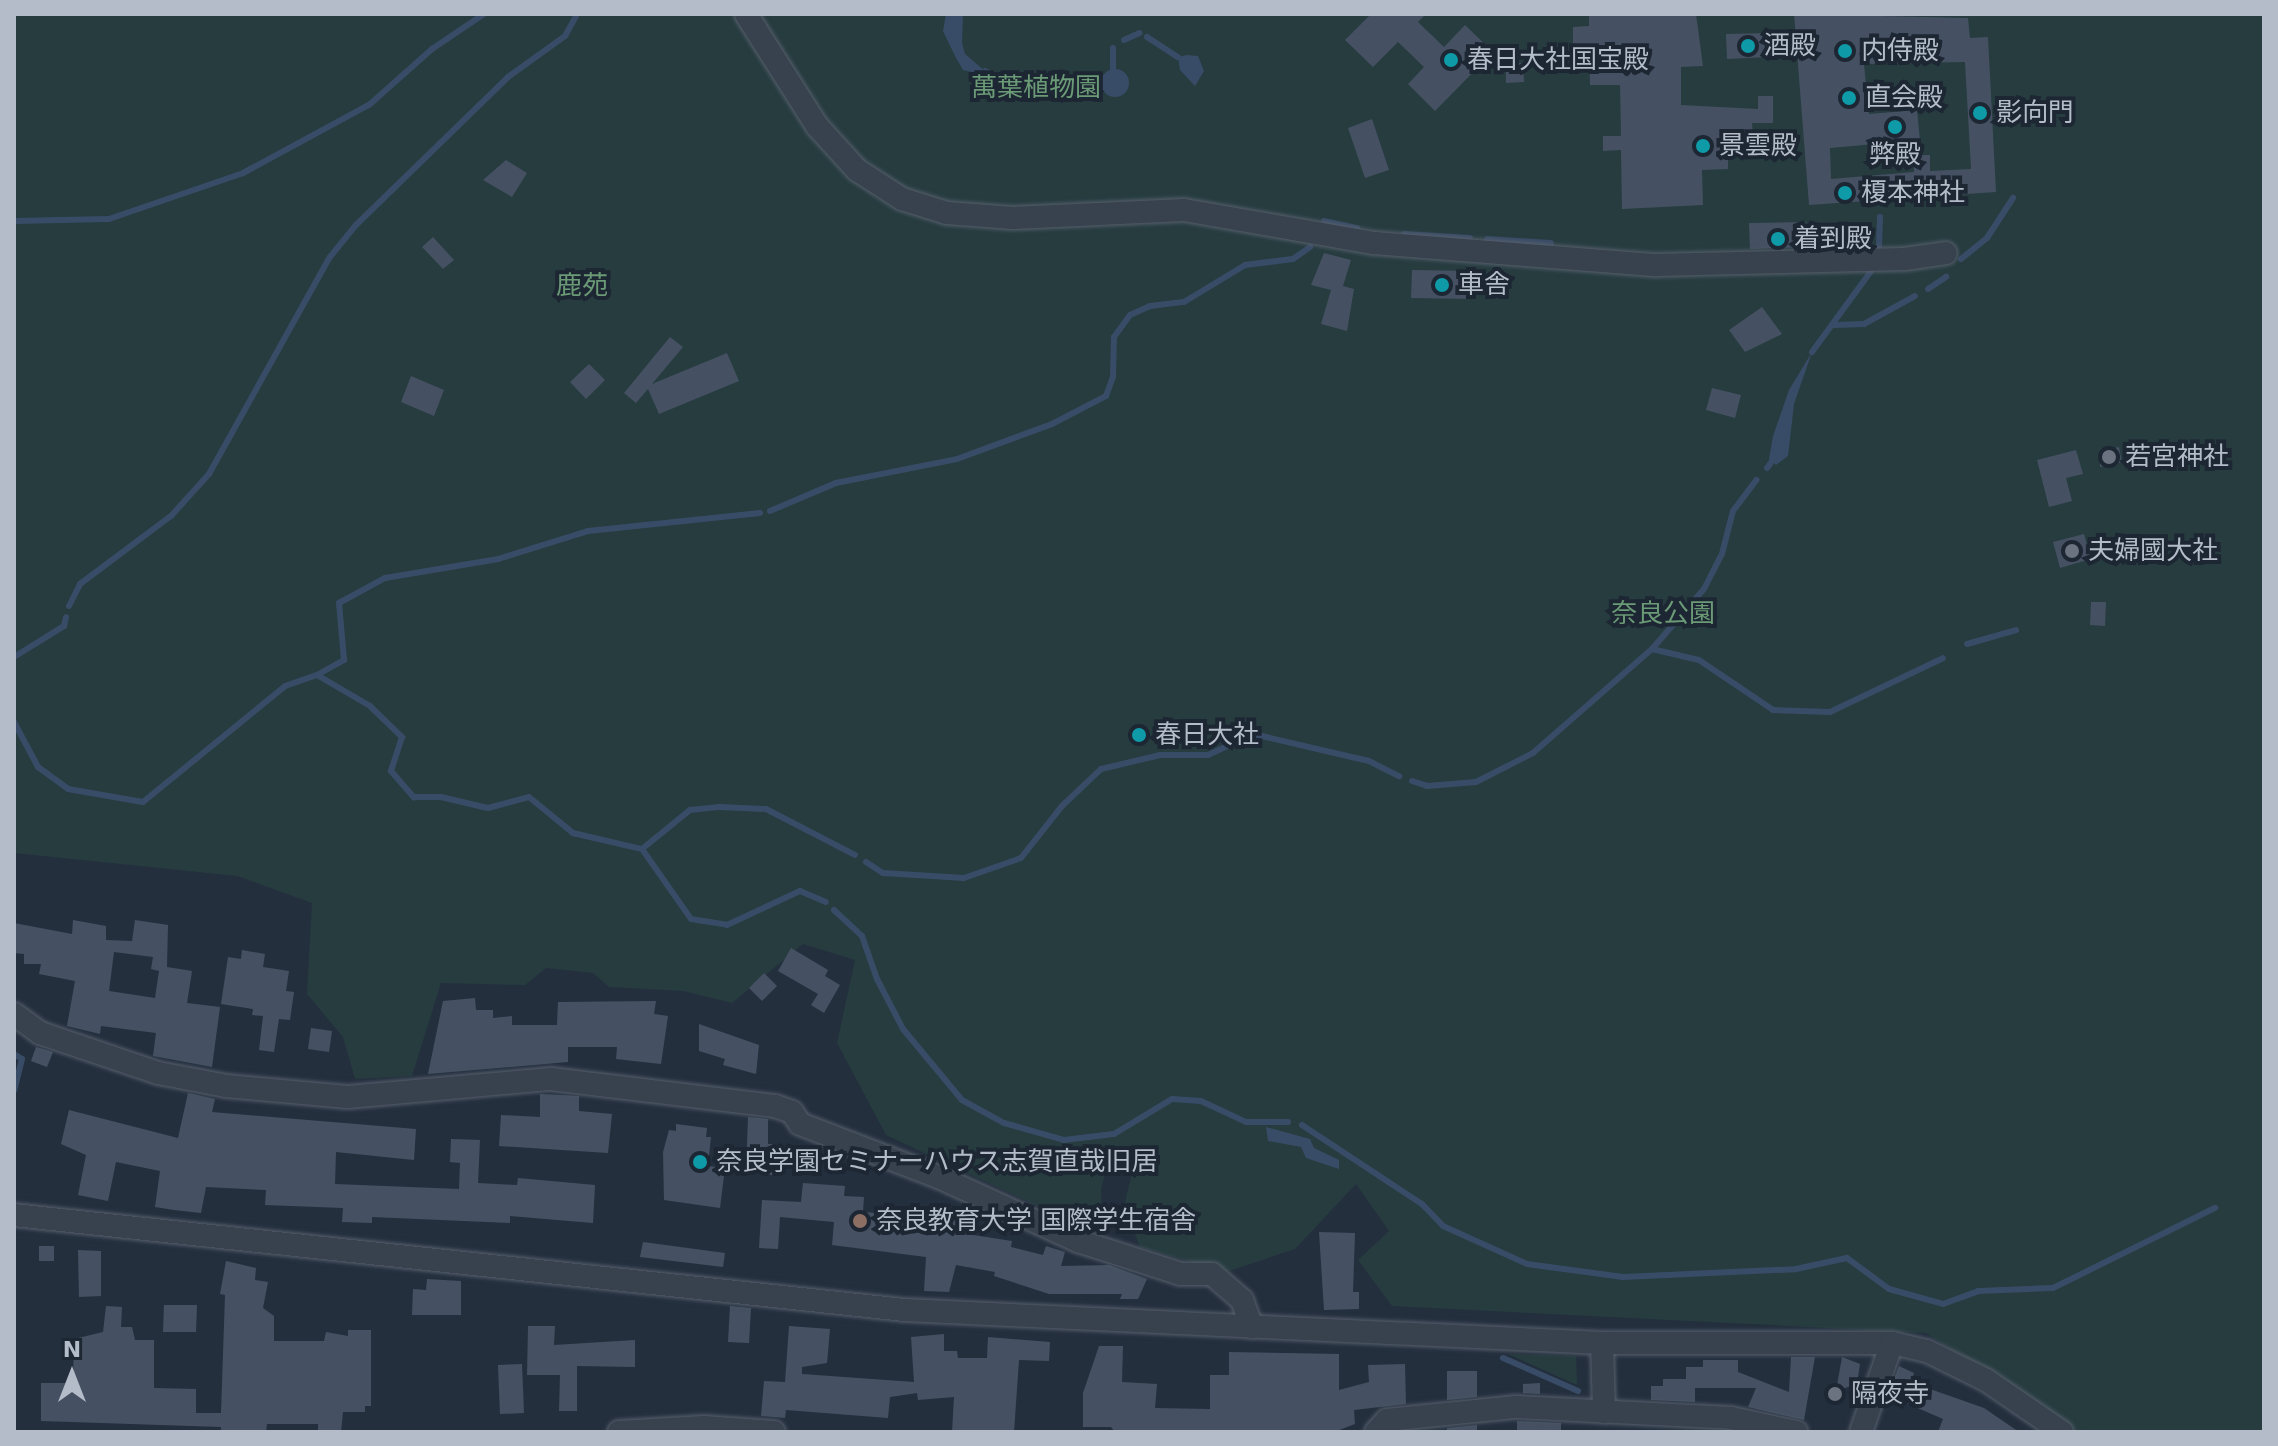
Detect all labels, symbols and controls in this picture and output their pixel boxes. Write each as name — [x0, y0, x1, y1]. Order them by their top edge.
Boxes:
place label: 酒殿 — [1764, 30, 1816, 62]
place label: 内侍殿 — [1861, 35, 1939, 67]
marker: 酒殿 — [1739, 37, 1757, 55]
marker: 内侍殿 — [1836, 42, 1854, 60]
place label: 春日大社国宝殿 — [1467, 44, 1649, 76]
marker: 春日大社国宝殿 — [1442, 51, 1460, 69]
park label: 萬葉植物園 — [971, 72, 1101, 104]
place label: 直会殿 — [1865, 82, 1943, 114]
marker: 直会殿 — [1840, 89, 1858, 107]
place label: 影向門 — [1996, 97, 2074, 129]
marker: 影向門 — [1971, 104, 1989, 122]
marker: 弊殿 — [1886, 118, 1904, 136]
place label: 景雲殿 — [1719, 130, 1797, 162]
marker: 景雲殿 — [1694, 137, 1712, 155]
place label: 弊殿 — [1869, 139, 1921, 171]
place label: 榎本神社 — [1861, 177, 1965, 209]
marker: 榎本神社 — [1836, 184, 1854, 202]
place label: 着到殿 — [1794, 223, 1872, 255]
marker: 着到殿 — [1769, 230, 1787, 248]
place label: 車舎 — [1458, 269, 1510, 301]
park label: 鹿苑 — [556, 270, 608, 302]
marker: 車舎 — [1433, 276, 1451, 294]
place label: 若宮神社 — [2125, 441, 2229, 473]
marker: 若宮神社 — [2100, 448, 2118, 466]
place label: 夫婦國大社 — [2088, 535, 2218, 567]
marker: 夫婦國大社 — [2063, 542, 2081, 560]
park label: 奈良公園 — [1611, 598, 1715, 630]
place label: 春日大社 — [1155, 719, 1259, 751]
marker: 春日大社 — [1130, 726, 1148, 744]
place label: 奈良学園セミナーハウス志賀直哉旧居 — [716, 1146, 1158, 1178]
marker: 奈良学園セミナーハウス志賀直哉旧居 — [691, 1153, 709, 1171]
place label: 奈良教育大学 国際学生宿舎 — [876, 1205, 1196, 1237]
marker: 奈良教育大学 国際学生宿舎 — [851, 1212, 869, 1230]
north arrow — [32, 1334, 112, 1414]
text: N — [63, 1337, 81, 1362]
place label: 隔夜寺 — [1851, 1378, 1929, 1410]
marker: 隔夜寺 — [1826, 1385, 1844, 1403]

